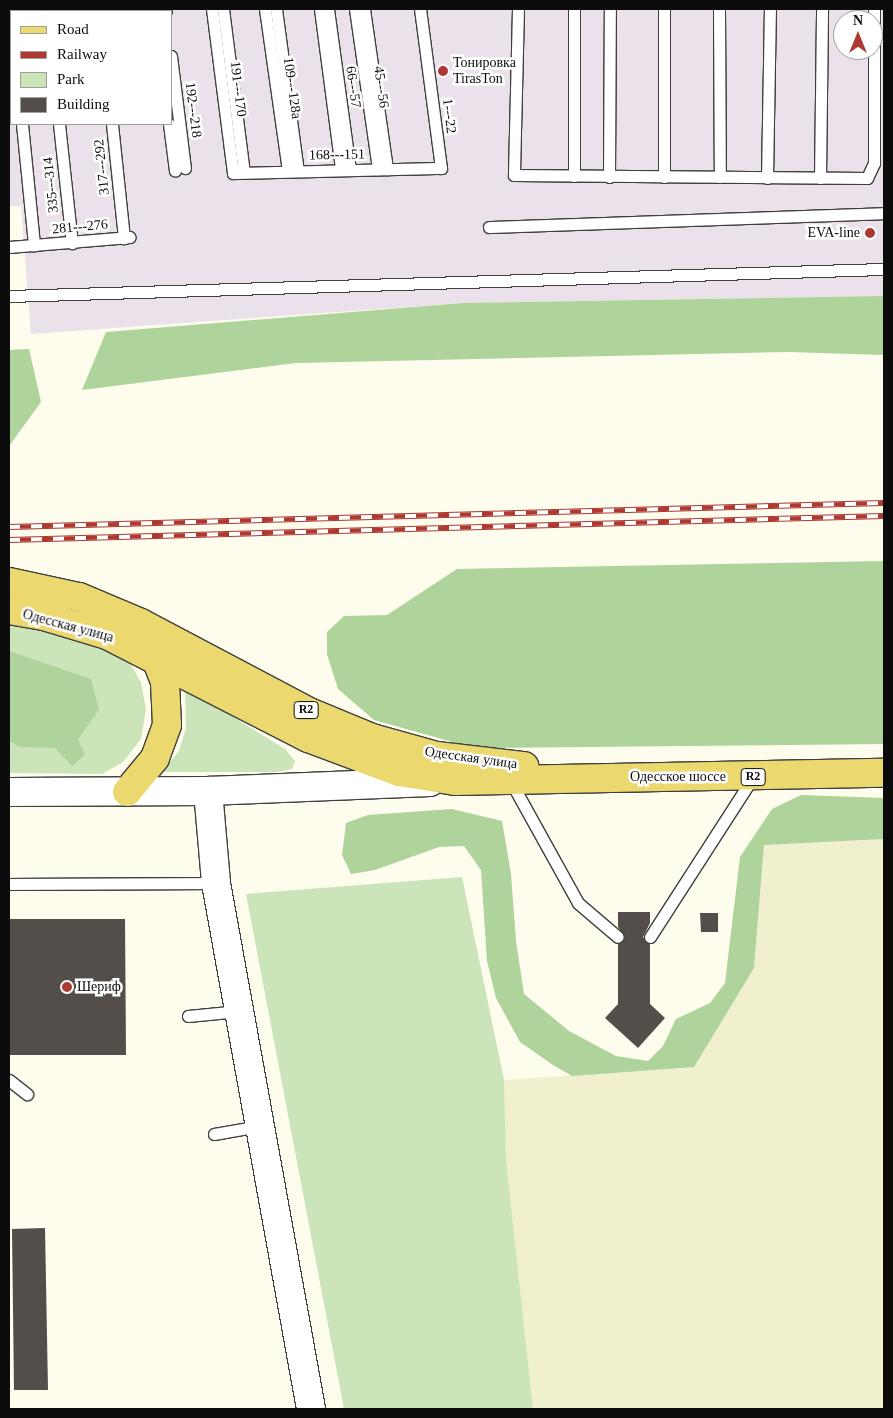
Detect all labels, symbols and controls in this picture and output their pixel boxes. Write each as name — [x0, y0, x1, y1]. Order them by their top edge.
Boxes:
legend — [10, 10, 172, 125]
north arrow — [833, 10, 883, 60]
text: N — [853, 13, 863, 28]
text: Road — [57, 21, 89, 37]
text: Railway — [57, 46, 107, 62]
place label: Тонировка TirasTon — [453, 55, 516, 88]
street label: 109---128а — [279, 56, 305, 120]
street label: 191---170 — [226, 60, 250, 118]
street label: 66---57 — [342, 65, 364, 109]
street label: 45---56 — [370, 65, 392, 109]
marker: Тонировка TirasTon — [437, 65, 449, 77]
text: Park — [57, 71, 85, 87]
street label: 192---218 — [181, 81, 205, 139]
text: Building — [57, 96, 110, 112]
street label: 1---22 — [439, 98, 459, 134]
street label: 317---292 — [91, 138, 113, 196]
street label: 168---151 — [309, 146, 365, 164]
street label: 335---314 — [40, 156, 62, 214]
street label: 281---276 — [51, 216, 109, 238]
place label: EVA-line — [807, 225, 860, 241]
marker: EVA-line — [864, 227, 876, 239]
street label: Одесская улица — [21, 606, 115, 646]
road number: R2 — [294, 700, 318, 720]
street label: Одесская улица — [424, 743, 518, 773]
road number: R2 — [740, 768, 766, 786]
street label: Одесское шоссе — [630, 769, 726, 785]
place label: Шериф — [77, 979, 121, 995]
marker: Шериф — [61, 981, 73, 993]

